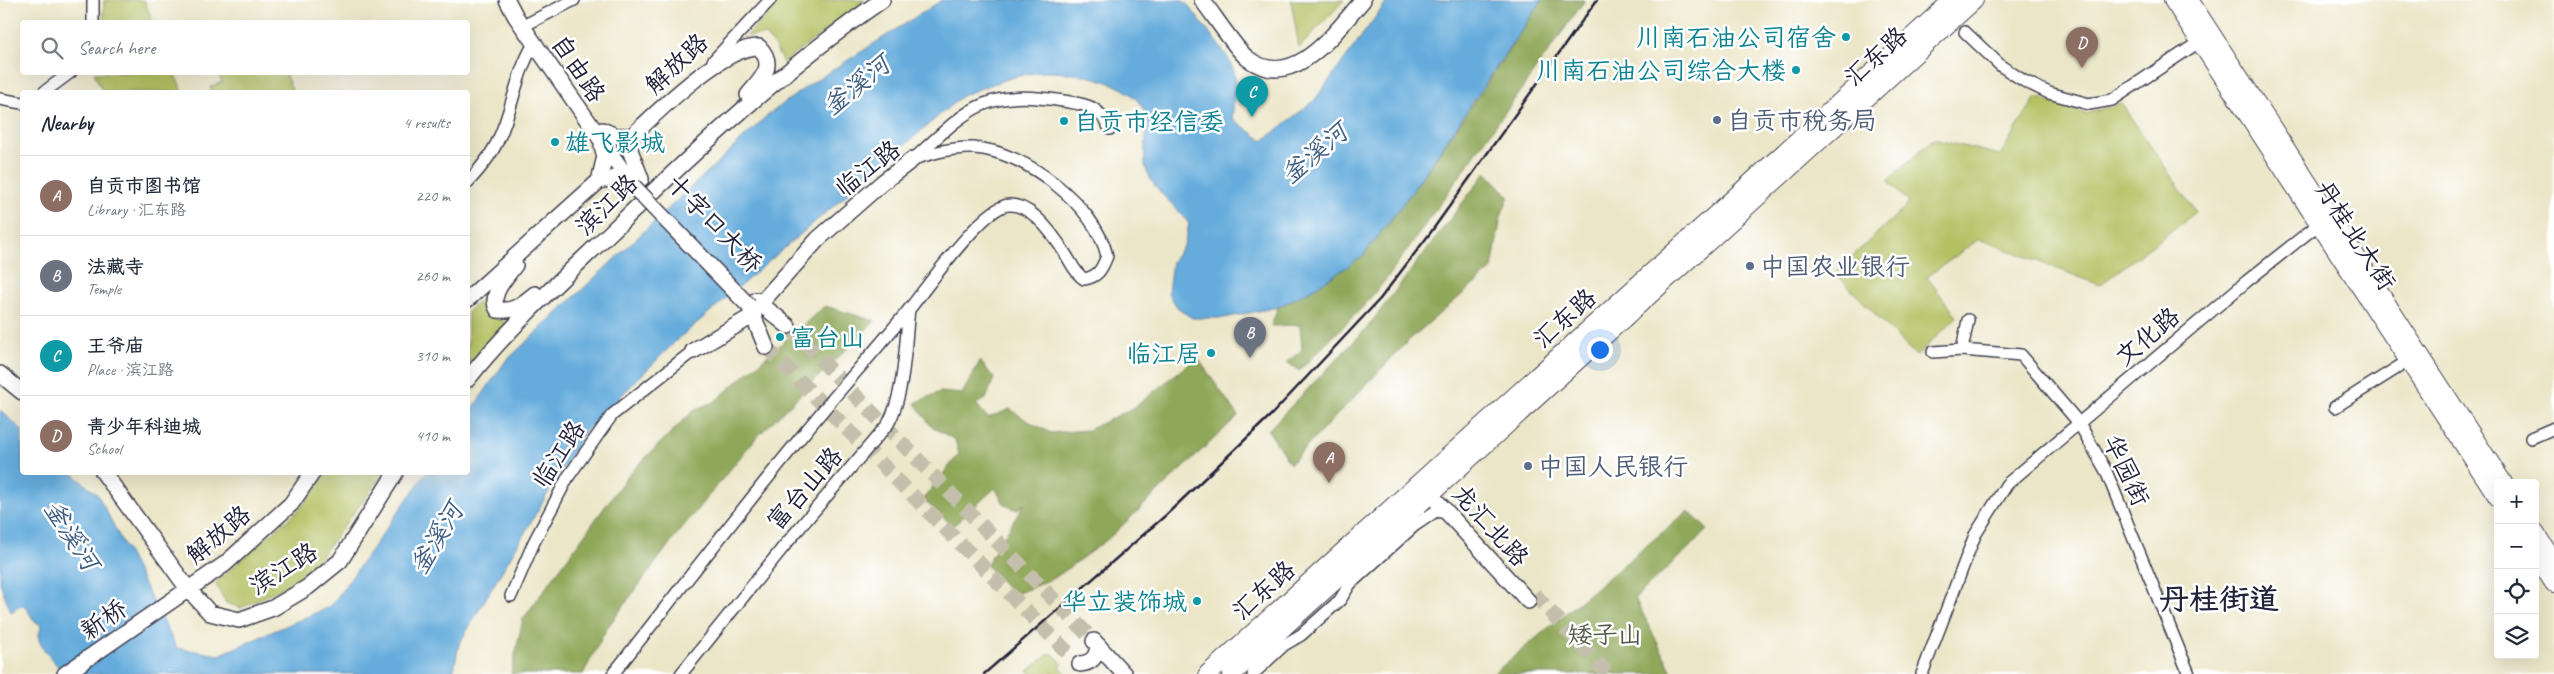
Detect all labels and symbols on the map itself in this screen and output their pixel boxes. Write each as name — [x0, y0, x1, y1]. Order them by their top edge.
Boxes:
street label: 汇东路 — [1837, 20, 1914, 94]
place label: 川南石油公司宿舍 — [1636, 22, 1836, 54]
street label: 解放路 — [638, 26, 715, 101]
pin: D — [2066, 27, 2098, 68]
street label: 自由路 — [544, 29, 612, 109]
marker: 川南石油公司宿舍 — [1840, 31, 1852, 43]
water label: 釜溪河 — [816, 46, 900, 123]
place label: 川南石油公司综合大楼 — [1536, 55, 1786, 87]
marker: 川南石油公司综合大楼 — [1790, 64, 1802, 76]
pin: C — [1236, 76, 1268, 117]
place label: 自贡市税务局 — [1727, 105, 1877, 137]
place label: 自贡市经信委 — [1074, 106, 1224, 138]
water label: 釜溪河 — [1274, 113, 1358, 191]
marker: 自贡市税务局 — [1711, 114, 1723, 126]
marker: 自贡市经信委 — [1058, 115, 1070, 127]
place label: 雄飞影城 — [565, 127, 665, 159]
street label: 临江路 — [828, 133, 907, 204]
marker: 雄飞影城 — [549, 136, 561, 148]
street label: 滨江路 — [569, 167, 645, 242]
street label: 十字口大桥 — [659, 168, 769, 280]
street label: 丹桂北大街 — [2308, 174, 2403, 297]
place label: 中国农业银行 — [1760, 251, 1910, 283]
marker: 中国农业银行 — [1744, 260, 1756, 272]
street label: 汇东路 — [1526, 282, 1603, 356]
street label: 文化路 — [2109, 300, 2187, 373]
pin: B — [1234, 317, 1266, 358]
place label: 富台山 — [790, 322, 865, 354]
marker: 富台山 — [774, 331, 786, 343]
your location — [1587, 337, 1613, 363]
place label: 临江居 — [1126, 338, 1201, 370]
marker: 临江居 — [1205, 347, 1217, 359]
street label: 临江路 — [525, 414, 593, 495]
street label: 华园街 — [2096, 430, 2156, 511]
street label: 富台山路 — [760, 440, 850, 537]
pin: A — [1313, 442, 1345, 483]
place label: 中国人民银行 — [1538, 451, 1688, 483]
marker: 中国人民银行 — [1522, 460, 1534, 472]
street label: 龙汇北路 — [1445, 478, 1536, 574]
water label: 釜溪河 — [402, 493, 473, 580]
water label: 釜溪河 — [36, 494, 109, 580]
street label: 解放路 — [180, 498, 258, 571]
street label: 滨江路 — [243, 535, 324, 602]
street label: 汇东路 — [1225, 554, 1302, 628]
district label: 丹桂街道 — [2159, 580, 2279, 618]
place label: 华立装饰城 — [1062, 586, 1187, 618]
street label: 新桥 — [74, 592, 133, 647]
marker: 华立装饰城 — [1191, 595, 1203, 607]
park label: 矮子山 — [1567, 619, 1643, 651]

